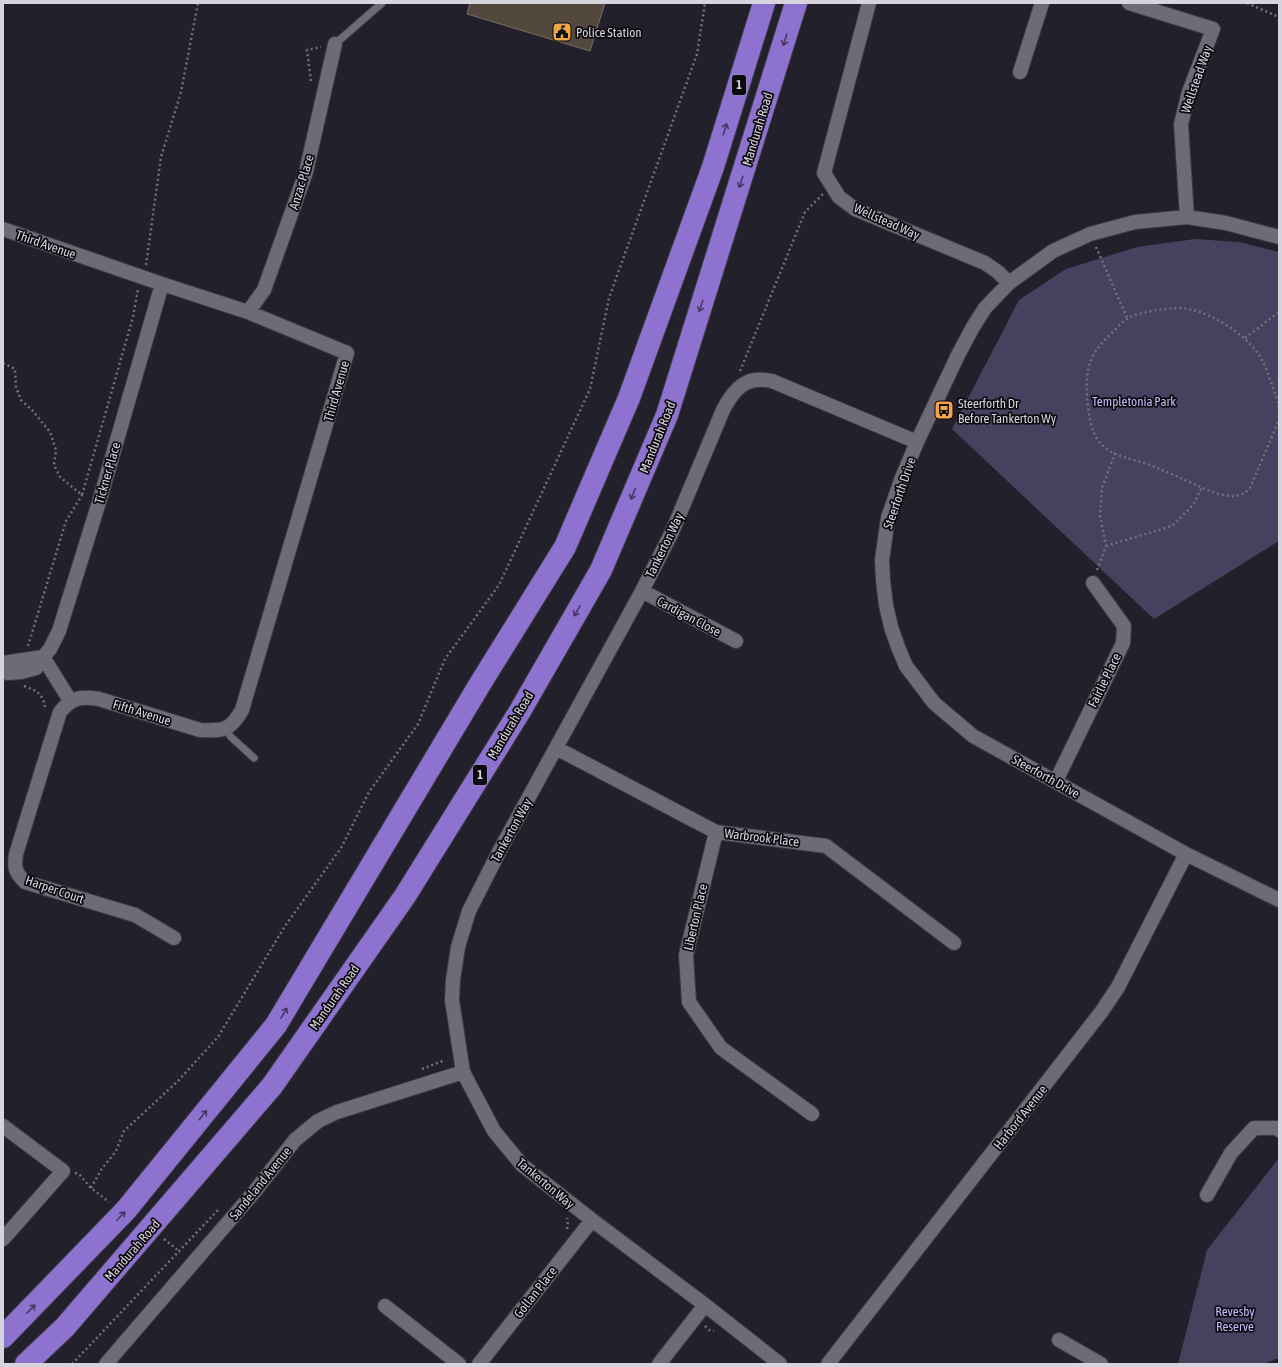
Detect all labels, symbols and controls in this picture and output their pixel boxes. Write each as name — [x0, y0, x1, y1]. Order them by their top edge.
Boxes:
public building icon: Police Station — [551, 21, 573, 43]
place label: Police Station — [576, 25, 642, 40]
one-way arrow — [781, 34, 788, 47]
street label: Wellstead Way — [1178, 43, 1215, 115]
road number: 1 — [732, 75, 746, 95]
street label: Mandurah Road — [739, 91, 776, 168]
one-way arrow — [722, 123, 729, 136]
street label: Anzac Place — [286, 153, 317, 211]
one-way arrow — [737, 176, 744, 189]
street label: Wellstead Way — [852, 200, 923, 243]
street label: Third Avenue — [14, 227, 78, 262]
one-way arrow — [697, 300, 705, 312]
street label: Third Avenue — [321, 359, 352, 423]
park label: Templetonia Park — [1092, 394, 1176, 409]
place label: Steerforth Dr Before Tankerton Wy — [958, 396, 1057, 426]
street label: Mandurah Road — [636, 399, 679, 475]
bus stop icon: Steerforth Dr Before Tankerton Wy — [933, 399, 955, 421]
street label: Tickner Place — [92, 441, 123, 506]
street label: Steerforth Drive — [880, 455, 919, 531]
one-way arrow — [629, 488, 637, 500]
street label: Tankerton Way — [642, 510, 687, 580]
street label: Cardigan Close — [654, 593, 723, 640]
one-way arrow — [573, 605, 581, 617]
street label: Fairlie Place — [1085, 651, 1124, 710]
street label: Mandurah Road — [484, 689, 536, 762]
street label: Fifth Avenue — [111, 697, 173, 728]
street label: Steerforth Drive — [1009, 752, 1082, 801]
road number: 1 — [473, 765, 487, 785]
street label: Tankerton Way — [488, 795, 535, 865]
street label: Warbrook Place — [724, 825, 800, 850]
street label: Harper Court — [24, 872, 86, 907]
street label: Liberton Place — [681, 882, 710, 952]
street label: Mandurah Road — [306, 962, 362, 1033]
one-way arrow — [280, 1007, 288, 1019]
street label: Harbord Avenue — [991, 1082, 1050, 1152]
one-way arrow — [199, 1110, 208, 1121]
street label: Sandeland Avenue — [226, 1144, 294, 1223]
street label: Tankerton Way — [514, 1155, 578, 1212]
one-way arrow — [116, 1211, 126, 1221]
street label: Mandurah Road — [102, 1217, 163, 1284]
street label: Gollan Place — [511, 1264, 560, 1321]
one-way arrow — [26, 1304, 36, 1314]
park label: Revesby Reserve — [1215, 1304, 1255, 1334]

